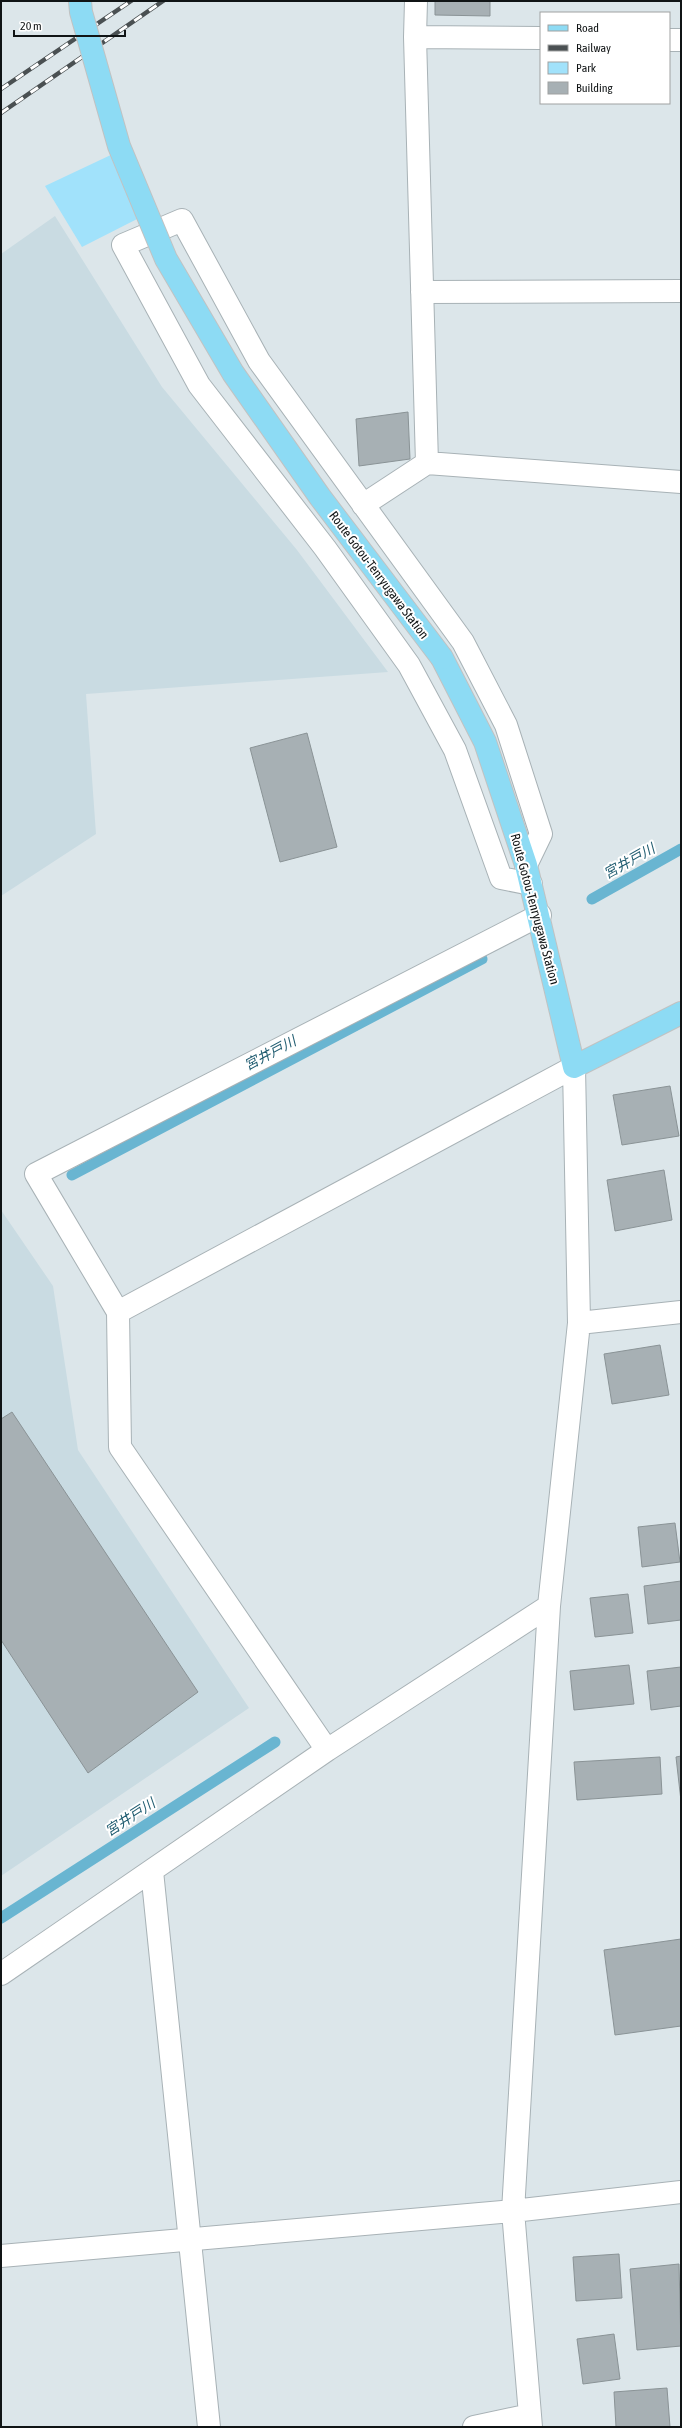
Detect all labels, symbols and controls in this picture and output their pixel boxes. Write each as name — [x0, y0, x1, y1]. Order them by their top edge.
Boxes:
scale bar — [14, 12, 125, 38]
legend — [540, 12, 670, 104]
text: 20 m — [20, 19, 42, 33]
text: Road — [576, 21, 599, 35]
text: Railway — [576, 41, 611, 55]
text: Park — [576, 61, 597, 75]
text: Building — [576, 81, 614, 95]
street label: Route Gotou-Tenryugawa Station — [326, 508, 432, 642]
street label: Route Gotou-Tenryugawa Station — [508, 832, 562, 986]
water label: 宮井戸川 — [601, 839, 659, 882]
water label: 宮井戸川 — [242, 1032, 300, 1073]
water label: 宮井戸川 — [102, 1794, 160, 1839]

